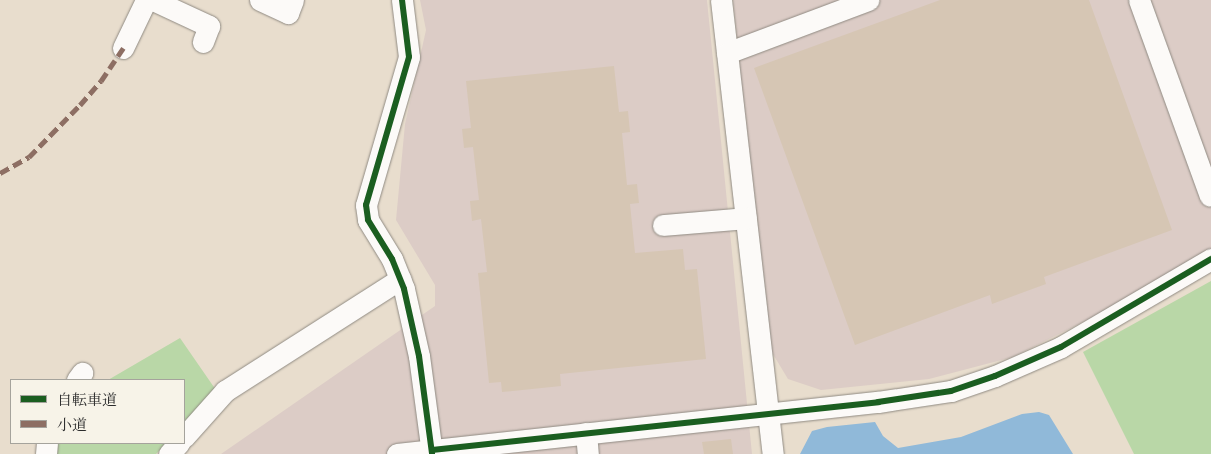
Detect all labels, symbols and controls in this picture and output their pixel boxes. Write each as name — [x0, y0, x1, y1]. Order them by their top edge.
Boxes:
legend — [10, 379, 185, 444]
text: 自転車道 — [57, 391, 117, 410]
text: 小道 — [57, 416, 87, 435]

